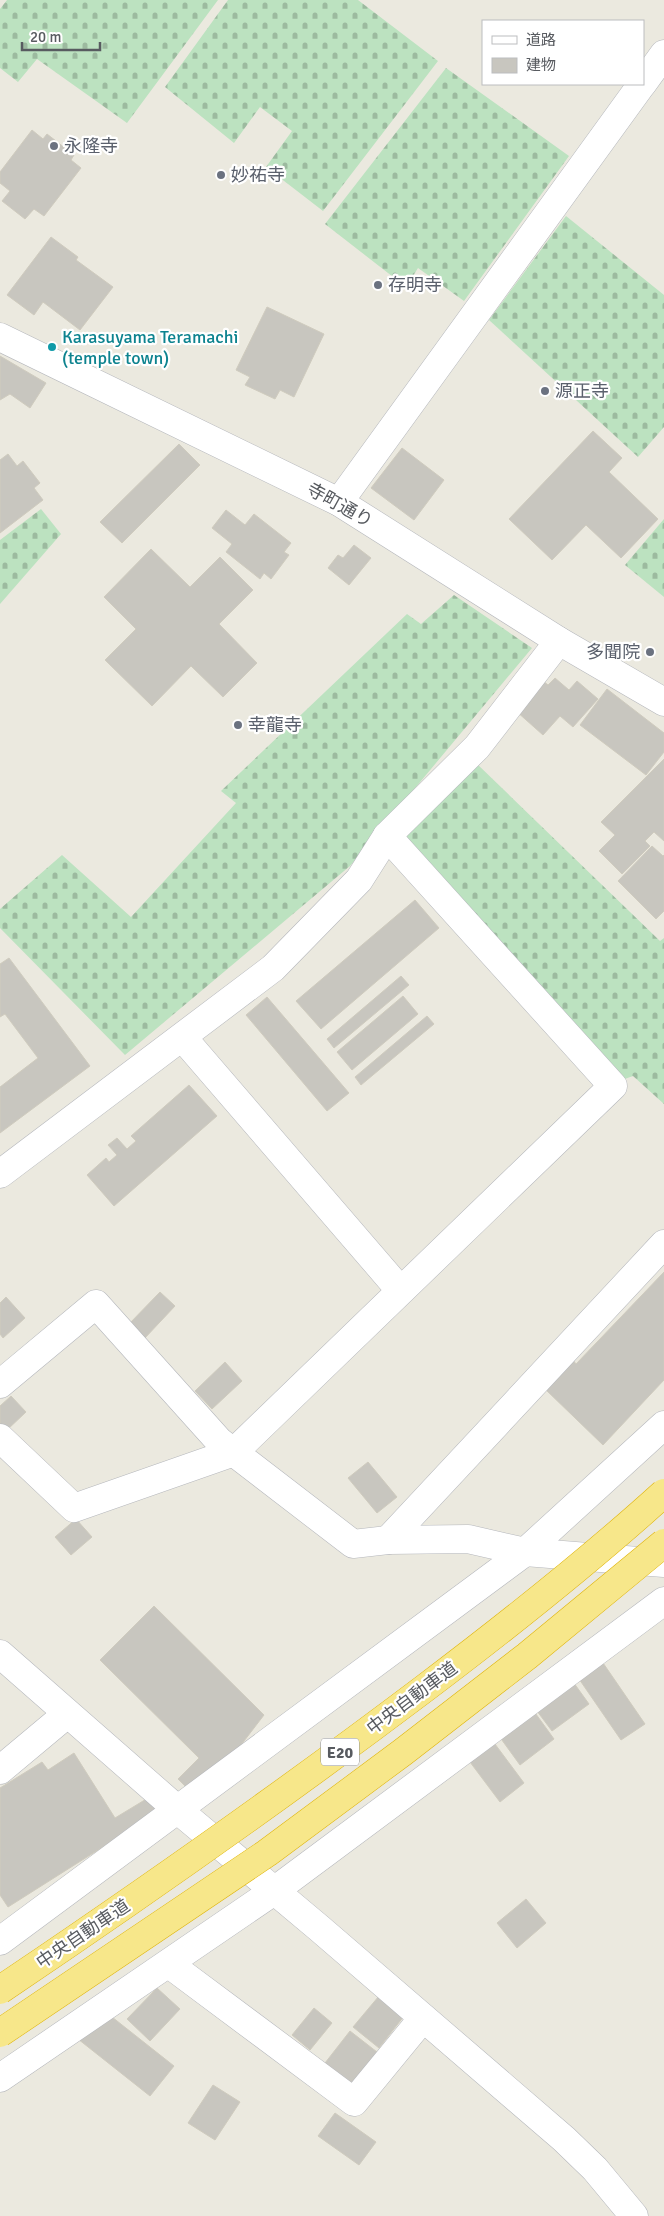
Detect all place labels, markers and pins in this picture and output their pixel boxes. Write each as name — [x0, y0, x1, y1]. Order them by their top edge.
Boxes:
place label: 永隆寺 — [64, 135, 118, 157]
marker: 永隆寺 — [48, 140, 60, 152]
place label: 妙祐寺 — [231, 164, 285, 186]
marker: 妙祐寺 — [215, 169, 227, 181]
place label: 存明寺 — [388, 274, 442, 296]
marker: 存明寺 — [372, 279, 384, 291]
place label: Karasuyama Teramachi (temple town) — [62, 326, 239, 369]
marker: Karasuyama Teramachi (temple town) — [46, 341, 58, 353]
place label: 源正寺 — [555, 380, 609, 402]
marker: 源正寺 — [539, 385, 551, 397]
place label: 多聞院 — [586, 641, 640, 663]
marker: 多聞院 — [644, 646, 656, 658]
place label: 幸龍寺 — [248, 714, 302, 736]
marker: 幸龍寺 — [232, 719, 244, 731]

